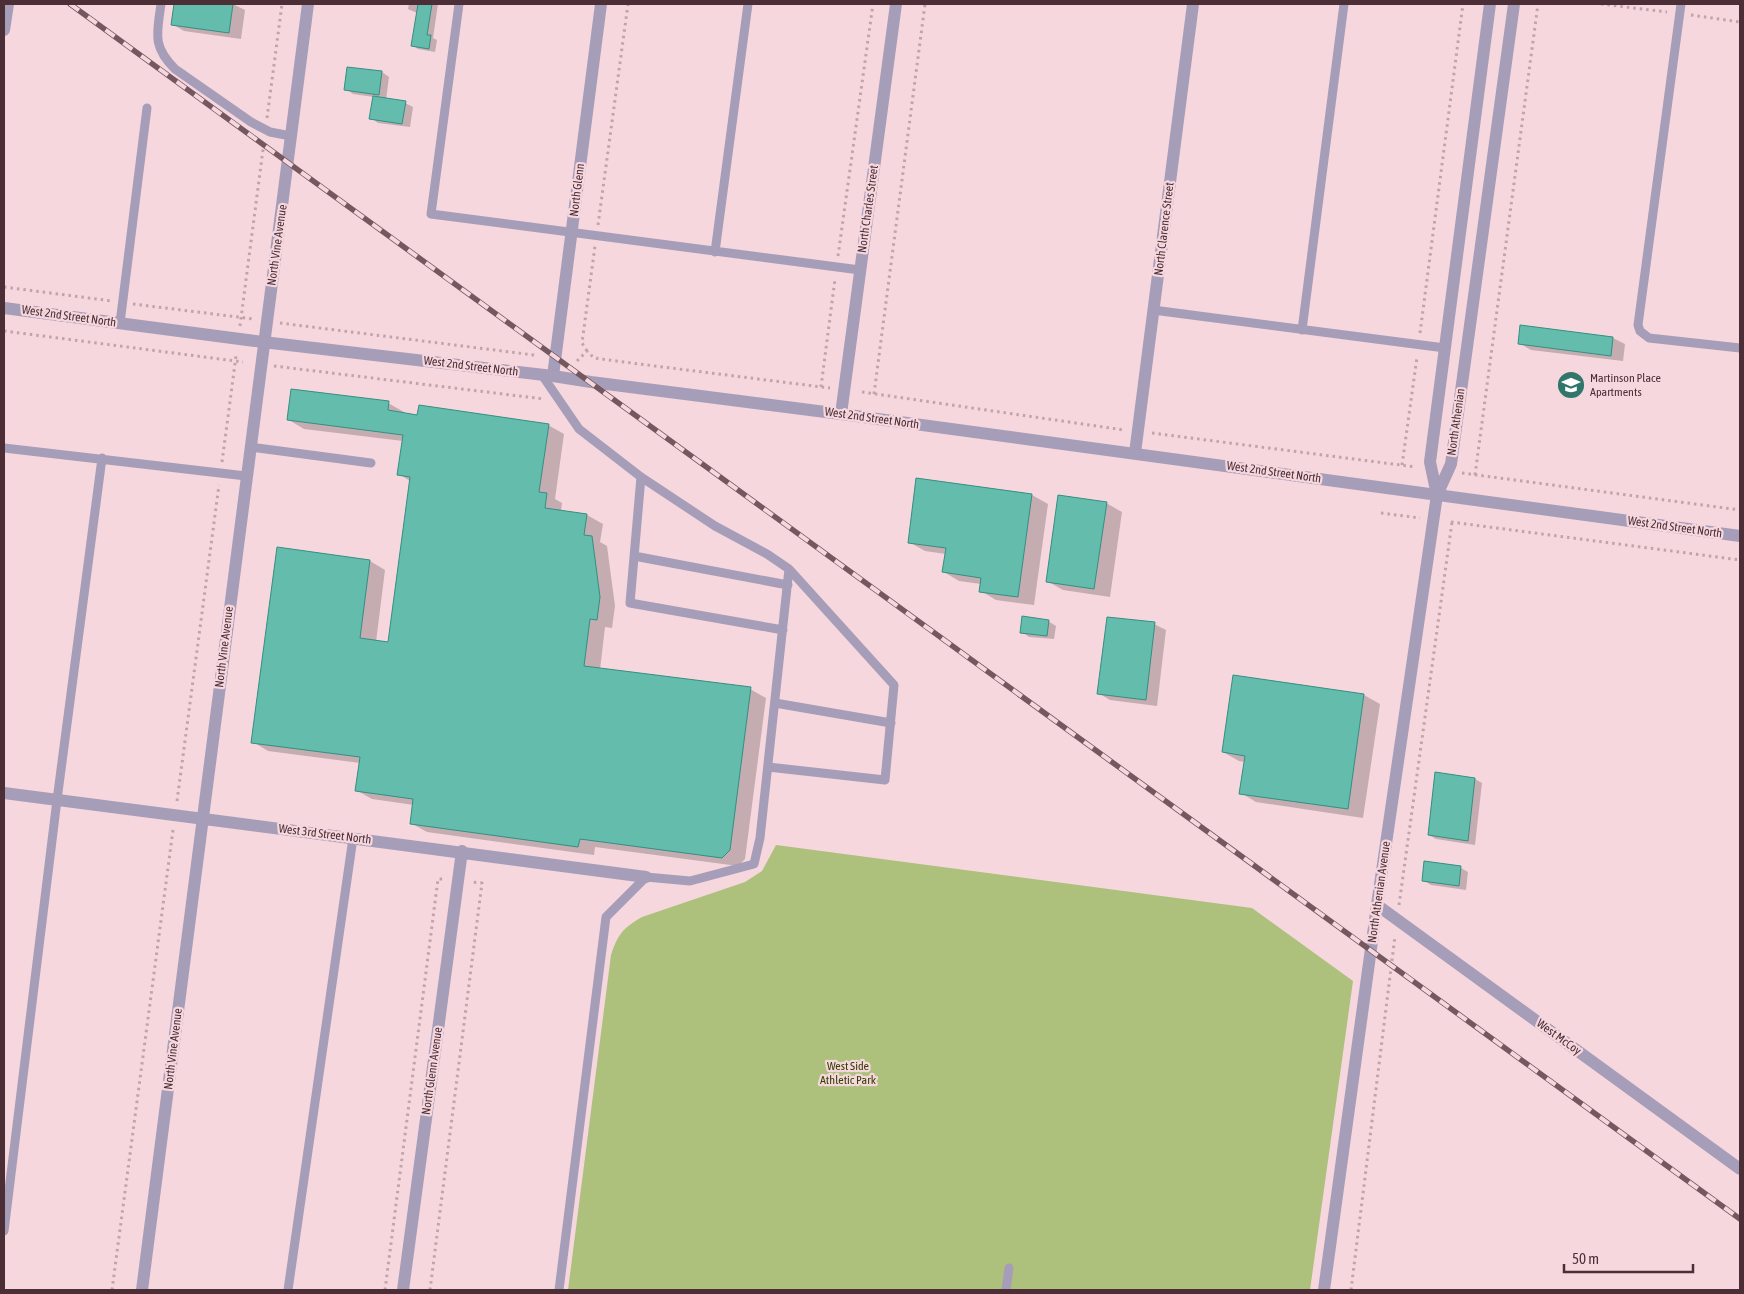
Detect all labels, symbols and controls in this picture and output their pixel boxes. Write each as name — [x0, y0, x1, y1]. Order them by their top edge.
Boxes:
street label: North Glenn — [567, 163, 587, 217]
street label: North Charles Street — [855, 164, 881, 254]
street label: North Clarence Street — [1151, 181, 1177, 276]
street label: North Vine Avenue — [264, 204, 290, 286]
street label: West 2nd Street North — [21, 302, 117, 330]
street label: West 2nd Street North — [423, 353, 519, 379]
school or university icon: Martinson Place Apartments — [1556, 370, 1586, 400]
place label: Martinson Place Apartments — [1590, 371, 1661, 399]
street label: North Athenian — [1444, 388, 1468, 456]
street label: West 2nd Street North — [824, 404, 920, 432]
street label: West 2nd Street North — [1226, 458, 1322, 486]
street label: West 2nd Street North — [1627, 513, 1723, 541]
street label: North Vine Avenue — [212, 606, 236, 688]
street label: West 3rd Street North — [278, 821, 372, 847]
street label: North Athenian Avenue — [1365, 840, 1393, 944]
street label: North Vine Avenue — [161, 1008, 185, 1090]
street label: West McCoy — [1534, 1016, 1584, 1058]
street label: North Glenn Avenue — [419, 1026, 445, 1116]
park label: West Side Athletic Park — [820, 1059, 877, 1087]
scale bar — [1564, 1242, 1693, 1274]
text: 50 m — [1572, 1250, 1599, 1267]

